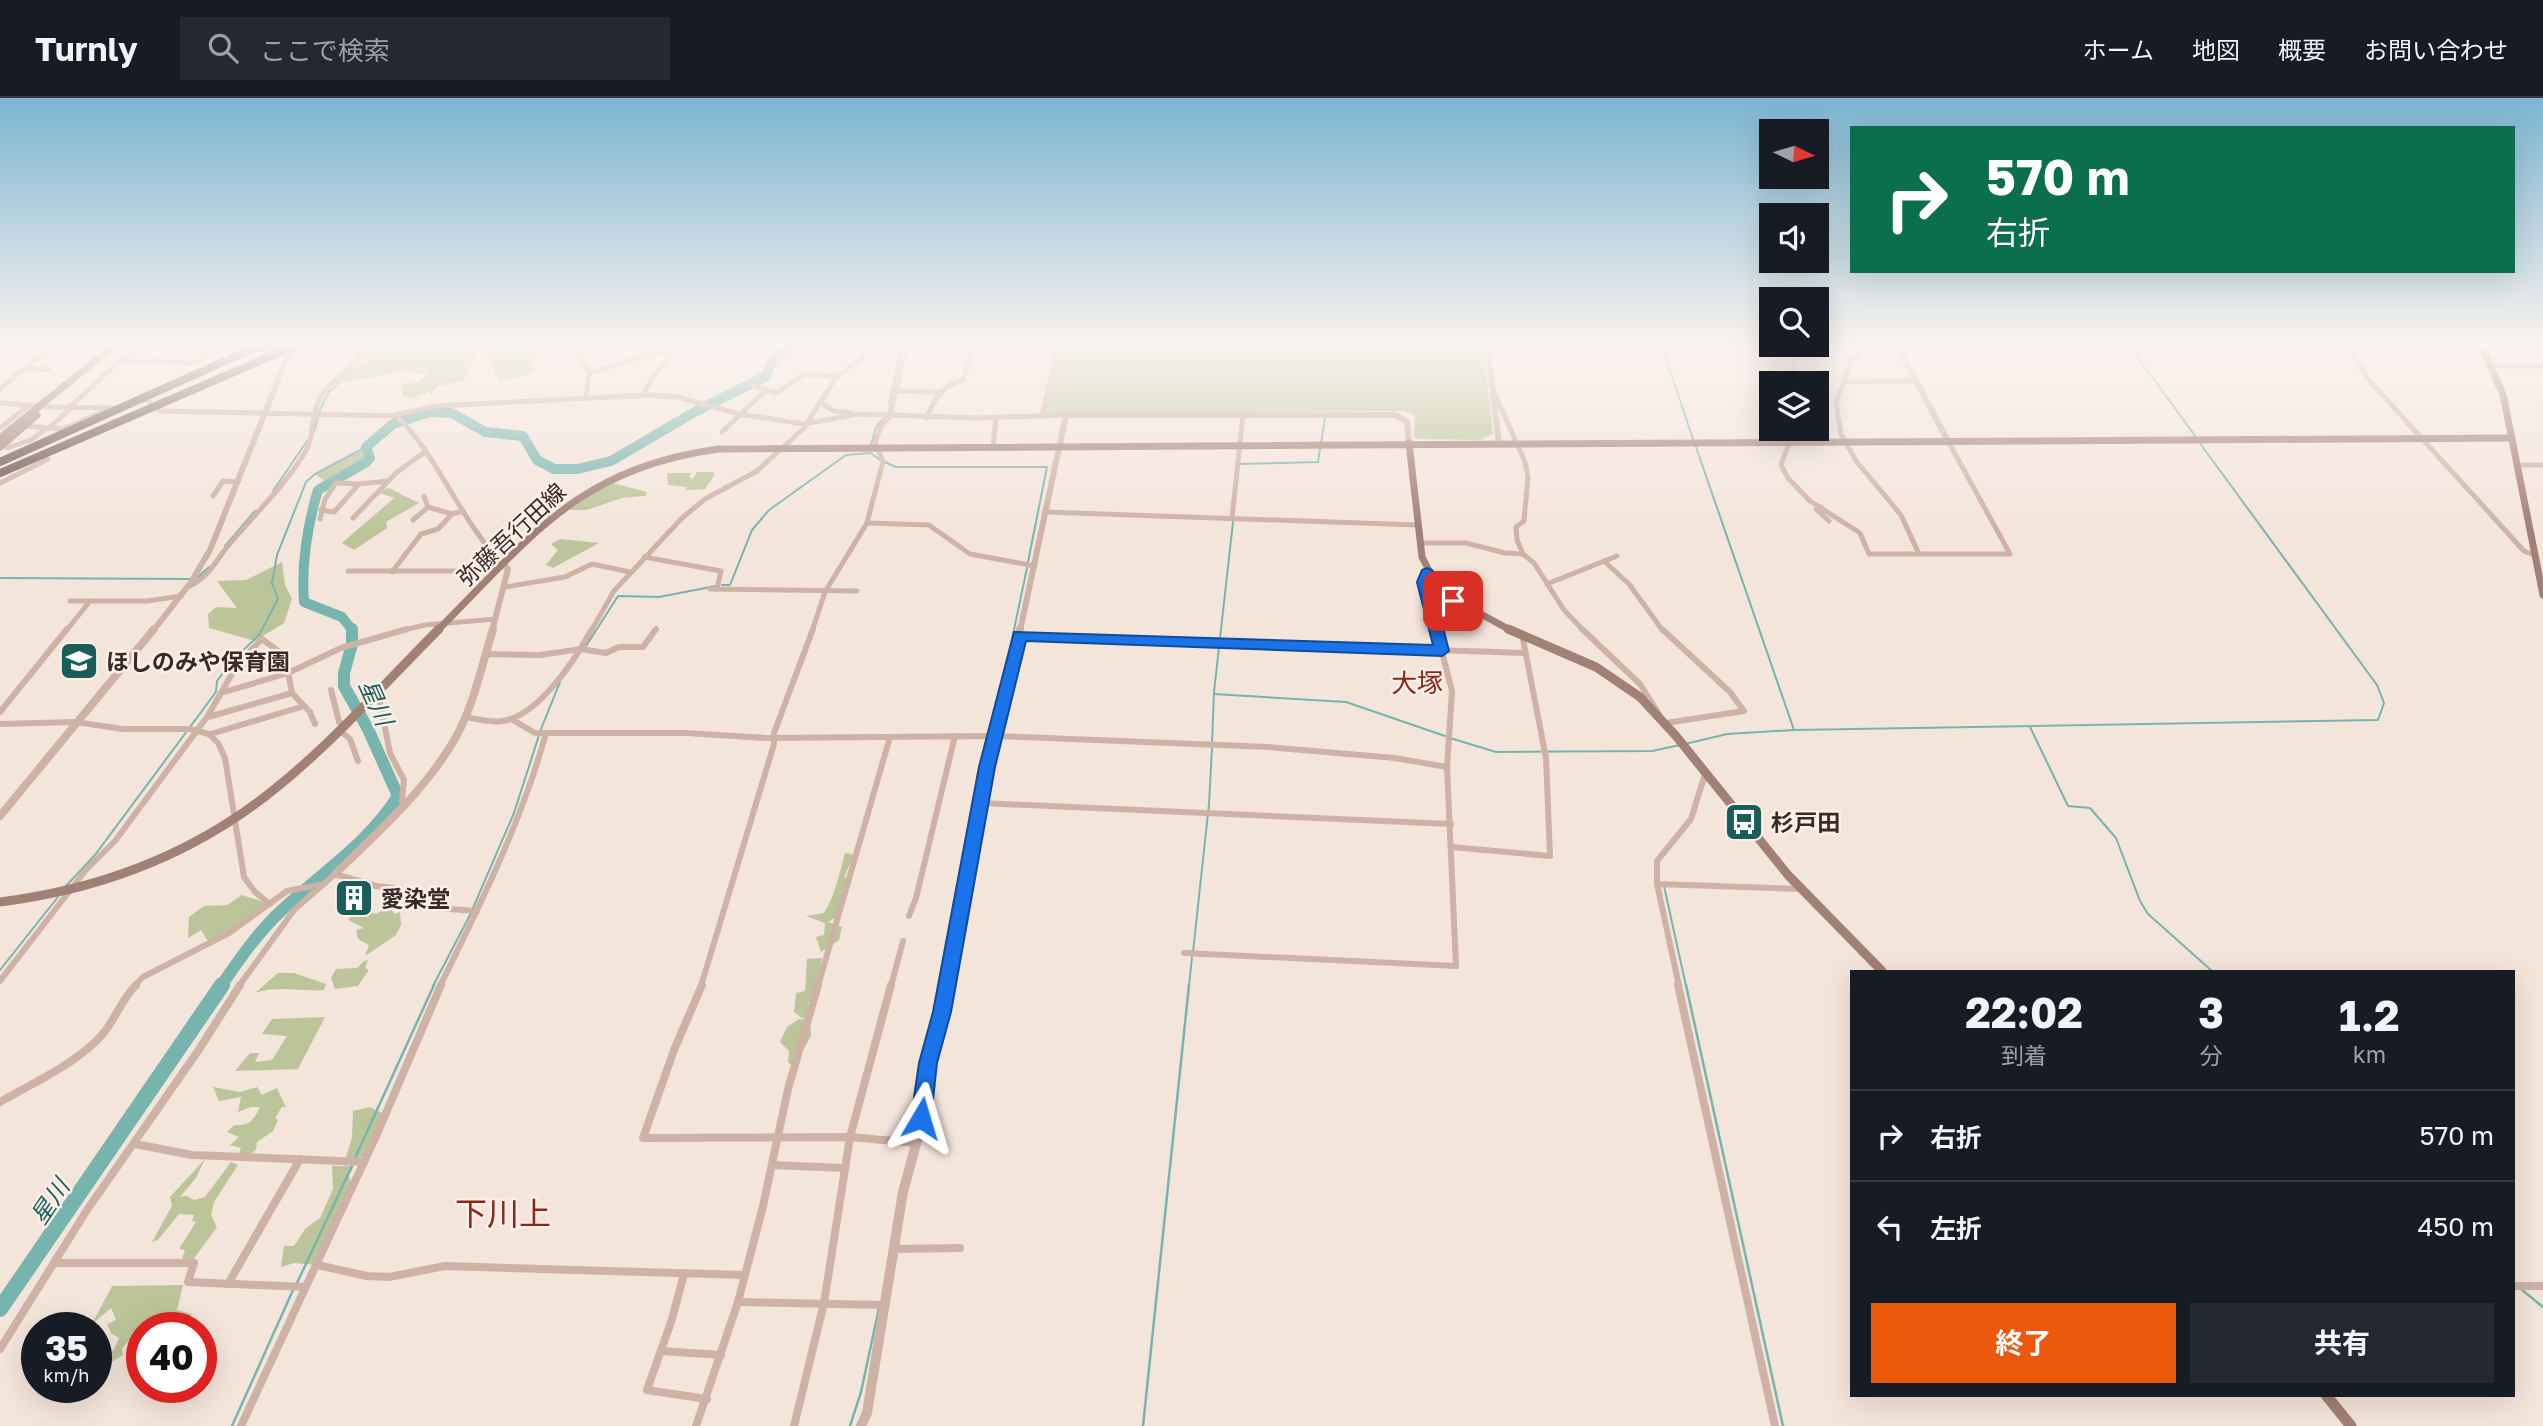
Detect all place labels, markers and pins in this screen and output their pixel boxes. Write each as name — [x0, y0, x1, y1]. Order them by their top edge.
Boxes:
pin — [1423, 571, 1483, 631]
school or university icon: ほしのみや保育園 — [58, 640, 100, 682]
place label: ほしのみや保育園 — [106, 647, 290, 675]
bus stop icon: 杉戸田 — [1723, 801, 1765, 843]
place label: 杉戸田 — [1771, 808, 1840, 836]
building icon: 愛染堂 — [333, 877, 375, 919]
place label: 愛染堂 — [381, 884, 450, 912]

